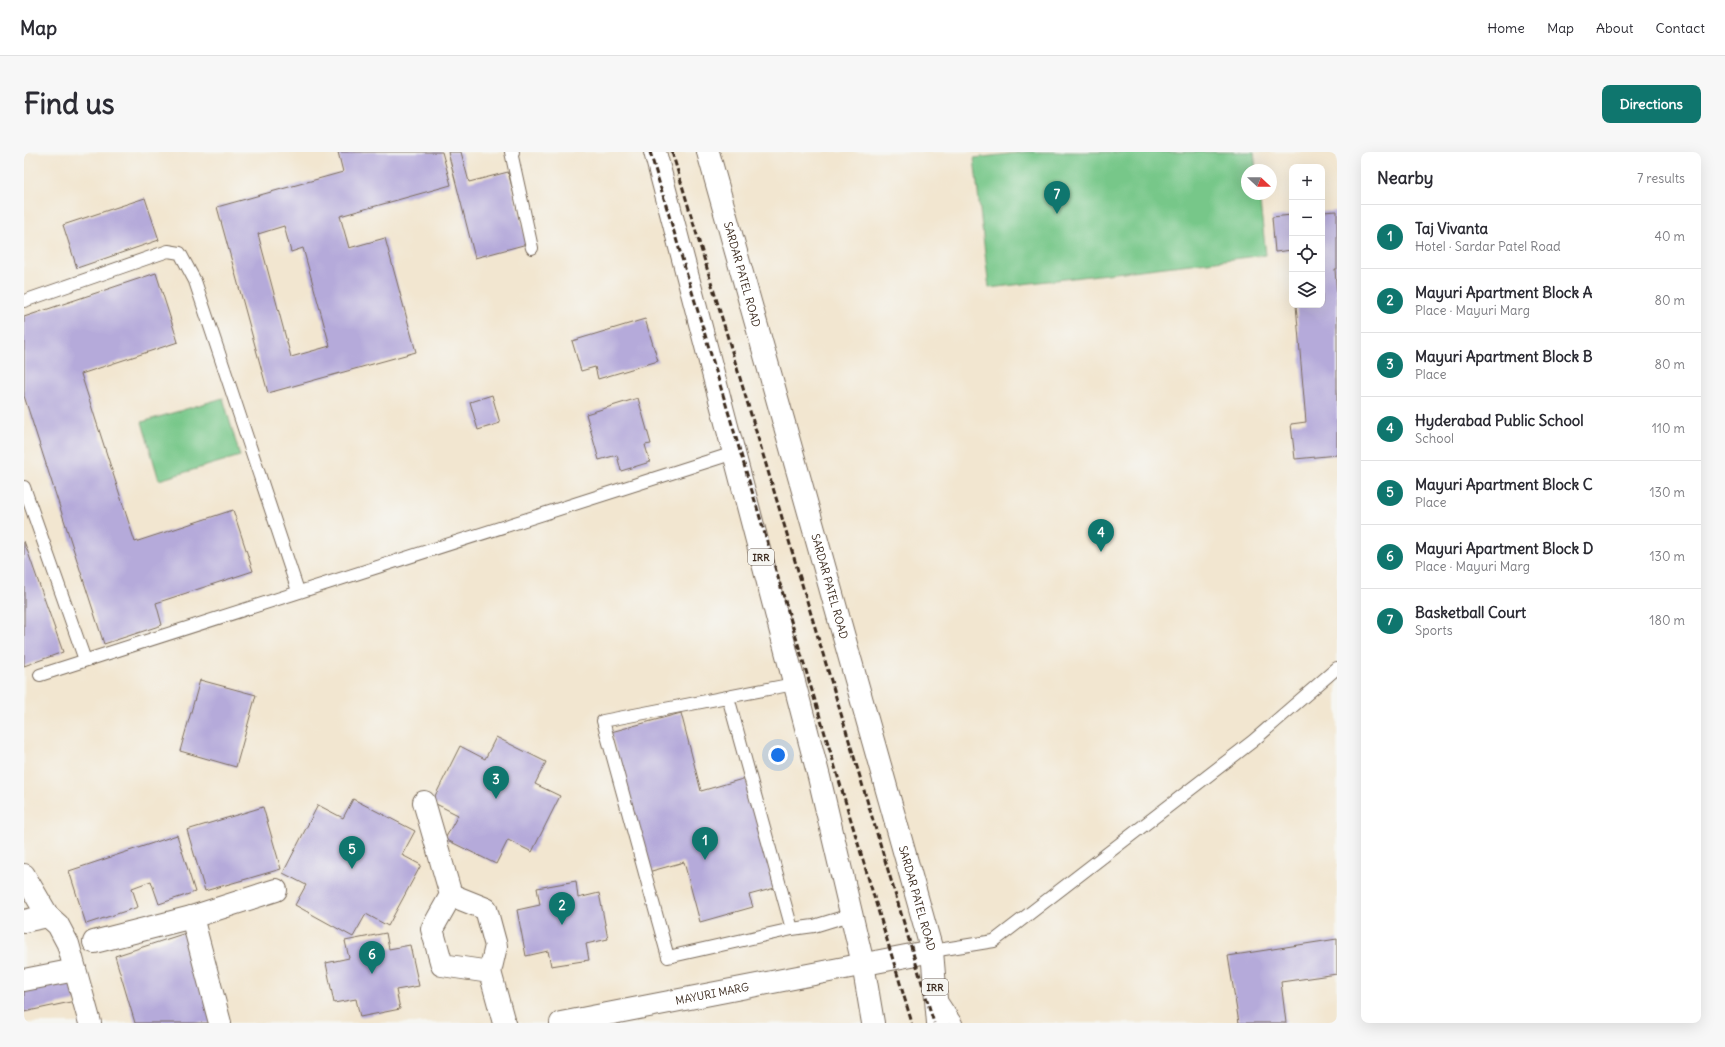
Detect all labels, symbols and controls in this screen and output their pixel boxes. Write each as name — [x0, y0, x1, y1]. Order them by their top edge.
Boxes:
text: Map — [20, 16, 57, 40]
text: Home — [1487, 19, 1525, 37]
text: Map — [1547, 19, 1574, 37]
text: About — [1596, 19, 1634, 37]
text: Contact — [1656, 19, 1705, 37]
button: Directions — [1602, 85, 1701, 123]
text: Find us — [24, 86, 115, 122]
north arrow — [1241, 164, 1277, 200]
map controls — [1289, 164, 1325, 308]
button: + — [1289, 164, 1325, 200]
text: Nearby — [1377, 167, 1433, 189]
text: 7 results — [1637, 170, 1685, 187]
pin: 7 — [1044, 181, 1070, 214]
button: − — [1289, 200, 1325, 236]
text: Taj Vivanta — [1415, 219, 1488, 238]
street label: SARDAR PATEL ROAD — [721, 220, 764, 329]
text: 1 — [1387, 228, 1393, 245]
text: 40 m — [1654, 228, 1685, 245]
button: locate — [1289, 236, 1325, 272]
text: Hotel · Sardar Patel Road — [1415, 238, 1561, 255]
button: layers — [1289, 272, 1325, 308]
text: Mayuri Apartment Block A — [1415, 283, 1592, 302]
text: 2 — [1386, 292, 1394, 309]
text: 80 m — [1654, 292, 1685, 309]
text: Place · Mayuri Marg — [1415, 302, 1530, 319]
text: Mayuri Apartment Block B — [1415, 347, 1593, 366]
text: 3 — [1386, 356, 1394, 373]
text: 80 m — [1654, 356, 1685, 373]
text: Place — [1415, 366, 1446, 383]
text: Hyderabad Public School — [1415, 411, 1584, 430]
text: 4 — [1386, 420, 1394, 437]
text: 110 m — [1652, 420, 1685, 437]
text: School — [1415, 430, 1454, 447]
text: Mayuri Apartment Block C — [1415, 475, 1593, 494]
text: 5 — [1386, 484, 1394, 501]
text: 130 m — [1649, 484, 1685, 501]
text: Place — [1415, 494, 1446, 511]
pin: 4 — [1088, 519, 1114, 552]
street label: SARDAR PATEL ROAD — [808, 532, 851, 641]
text: Mayuri Apartment Block D — [1415, 539, 1593, 558]
text: 6 — [1386, 548, 1394, 565]
text: 130 m — [1649, 548, 1685, 565]
road number: IRR — [748, 549, 774, 565]
text: Place · Mayuri Marg — [1415, 558, 1530, 575]
text: Basketball Court — [1415, 603, 1526, 622]
text: 7 — [1387, 612, 1393, 629]
text: 180 m — [1649, 612, 1685, 629]
text: Sports — [1415, 622, 1453, 639]
your location — [768, 745, 788, 765]
pin: 3 — [483, 766, 509, 799]
pin: 1 — [692, 827, 718, 860]
pin: 5 — [339, 836, 365, 869]
street label: SARDAR PATEL ROAD — [896, 844, 939, 953]
pin: 2 — [549, 892, 575, 925]
pin: 6 — [359, 941, 385, 974]
road number: IRR — [922, 979, 948, 995]
street label: MAYURI MARG — [674, 980, 750, 1008]

